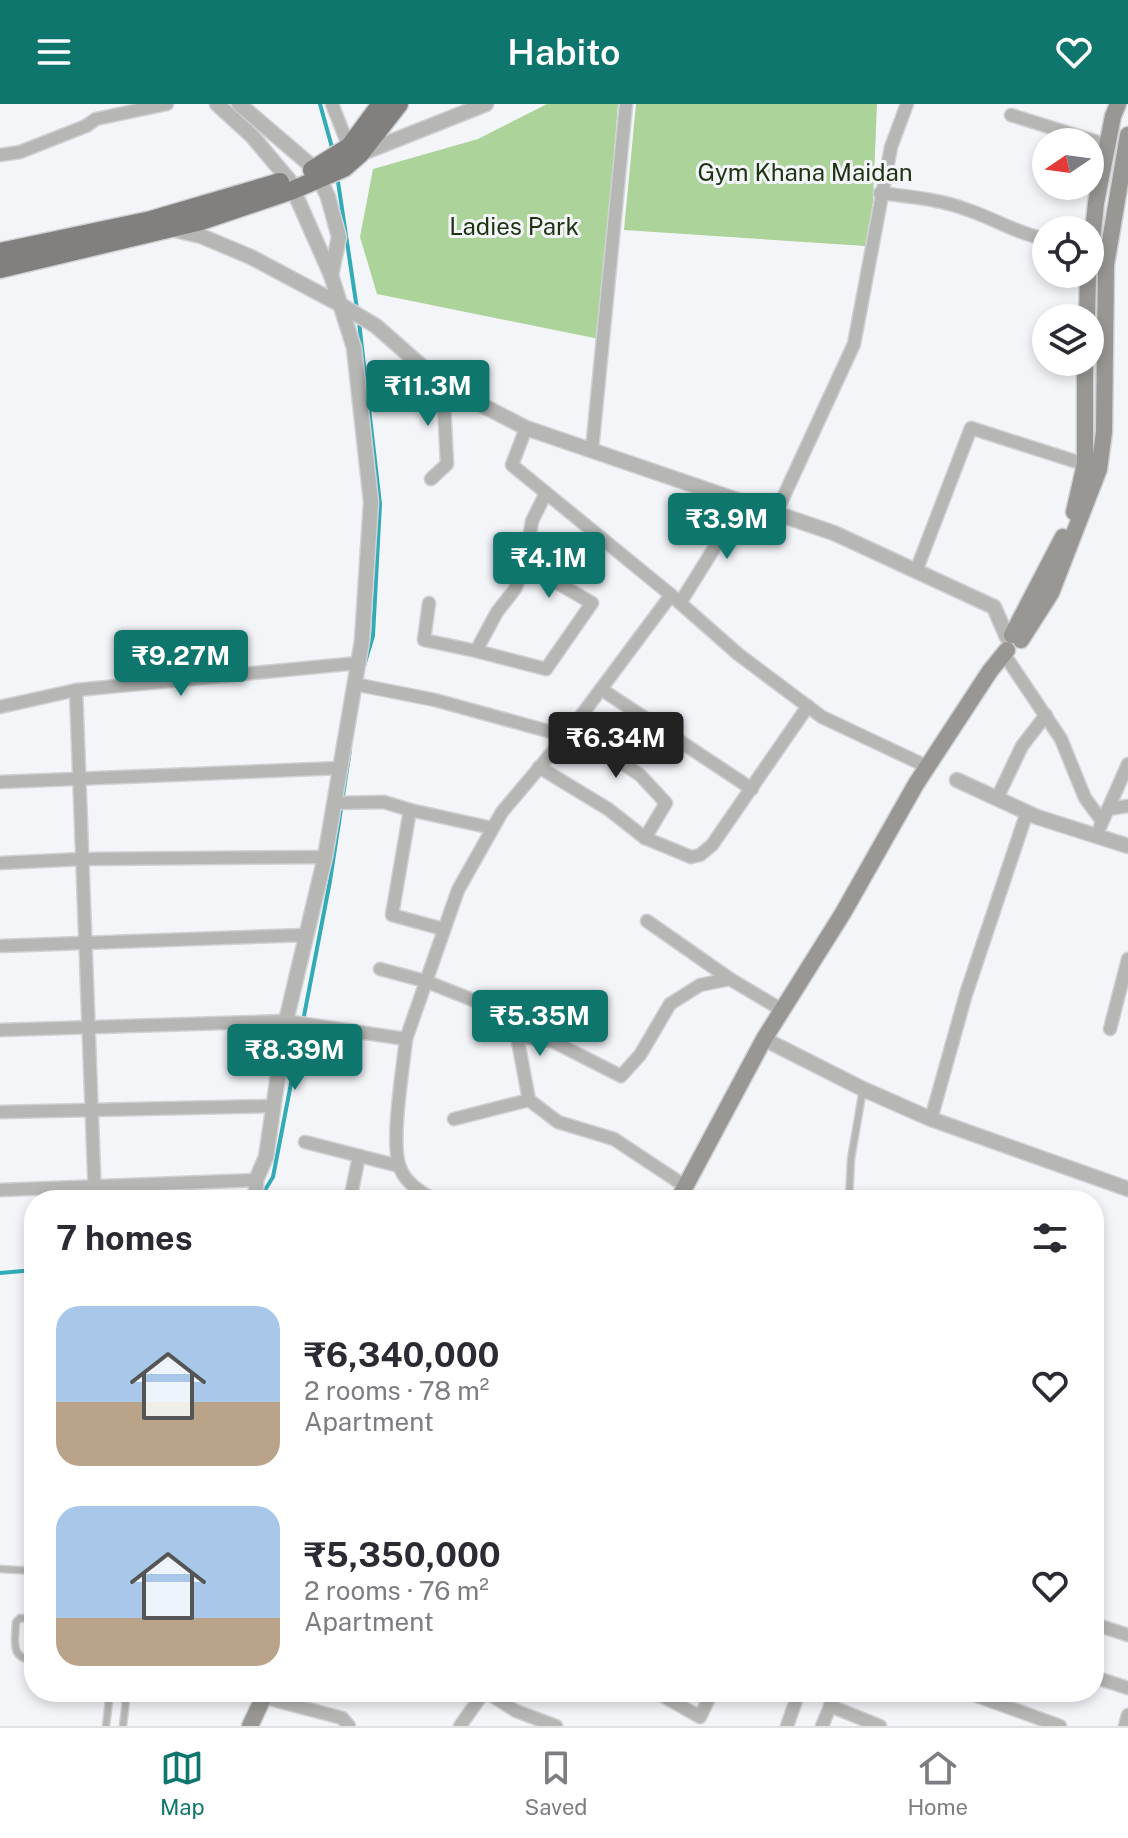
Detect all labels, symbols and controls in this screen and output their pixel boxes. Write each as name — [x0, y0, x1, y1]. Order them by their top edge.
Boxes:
icon: menu — [32, 30, 76, 74]
icon: heart — [1052, 30, 1096, 74]
text: Habito — [507, 31, 621, 73]
north arrow — [1032, 128, 1104, 200]
map controls — [1032, 128, 1104, 376]
park label: Gym Khana Maidan — [697, 158, 913, 186]
park label: Ladies Park — [449, 212, 579, 240]
button: locate — [1032, 216, 1104, 288]
button: layers — [1032, 304, 1104, 376]
pin: ₹11.3M — [363, 360, 493, 428]
text: ₹11.3M — [384, 370, 472, 401]
pin: ₹3.9M — [671, 493, 783, 561]
text: ₹3.9M — [686, 503, 768, 534]
pin: ₹4.1M — [493, 532, 605, 600]
text: ₹4.1M — [511, 542, 587, 573]
pin: ₹9.27M — [116, 630, 246, 698]
text: ₹9.27M — [132, 640, 230, 671]
pin: ₹6.34M — [551, 712, 681, 780]
text: ₹6.34M — [566, 722, 666, 753]
pin: ₹5.35M — [475, 990, 605, 1058]
text: ₹5.35M — [490, 1000, 590, 1031]
pin: ₹8.39M — [230, 1024, 360, 1092]
text: ₹8.39M — [245, 1034, 345, 1065]
icon: filters — [1028, 1216, 1072, 1260]
text: 7 homes — [56, 1218, 193, 1258]
text: ₹6,340,000 — [304, 1335, 499, 1375]
icon: home — [120, 1338, 216, 1434]
icon: heart — [1028, 1364, 1072, 1408]
text: 2 rooms · 78 m² — [304, 1375, 489, 1406]
text: Apartment — [304, 1406, 434, 1437]
text: ₹5,350,000 — [304, 1535, 501, 1575]
icon: home — [120, 1538, 216, 1634]
icon: heart — [1028, 1564, 1072, 1608]
text: 2 rooms · 76 m² — [304, 1575, 489, 1606]
text: Apartment — [304, 1606, 434, 1637]
tab: Map — [160, 1746, 205, 1820]
tab: Saved — [525, 1746, 587, 1820]
tab: Home — [907, 1746, 968, 1820]

